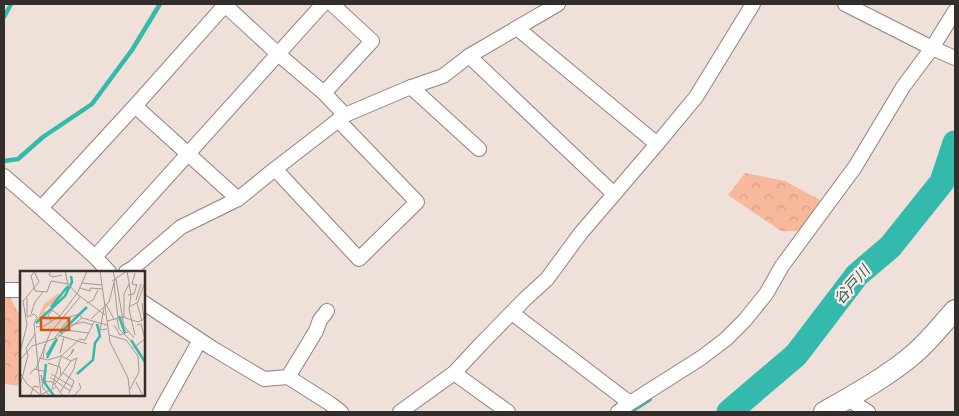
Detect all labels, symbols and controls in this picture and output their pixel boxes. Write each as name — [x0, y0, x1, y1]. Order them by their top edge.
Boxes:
water label: 谷戸川 — [830, 261, 875, 308]
inset map — [20, 271, 145, 396]

